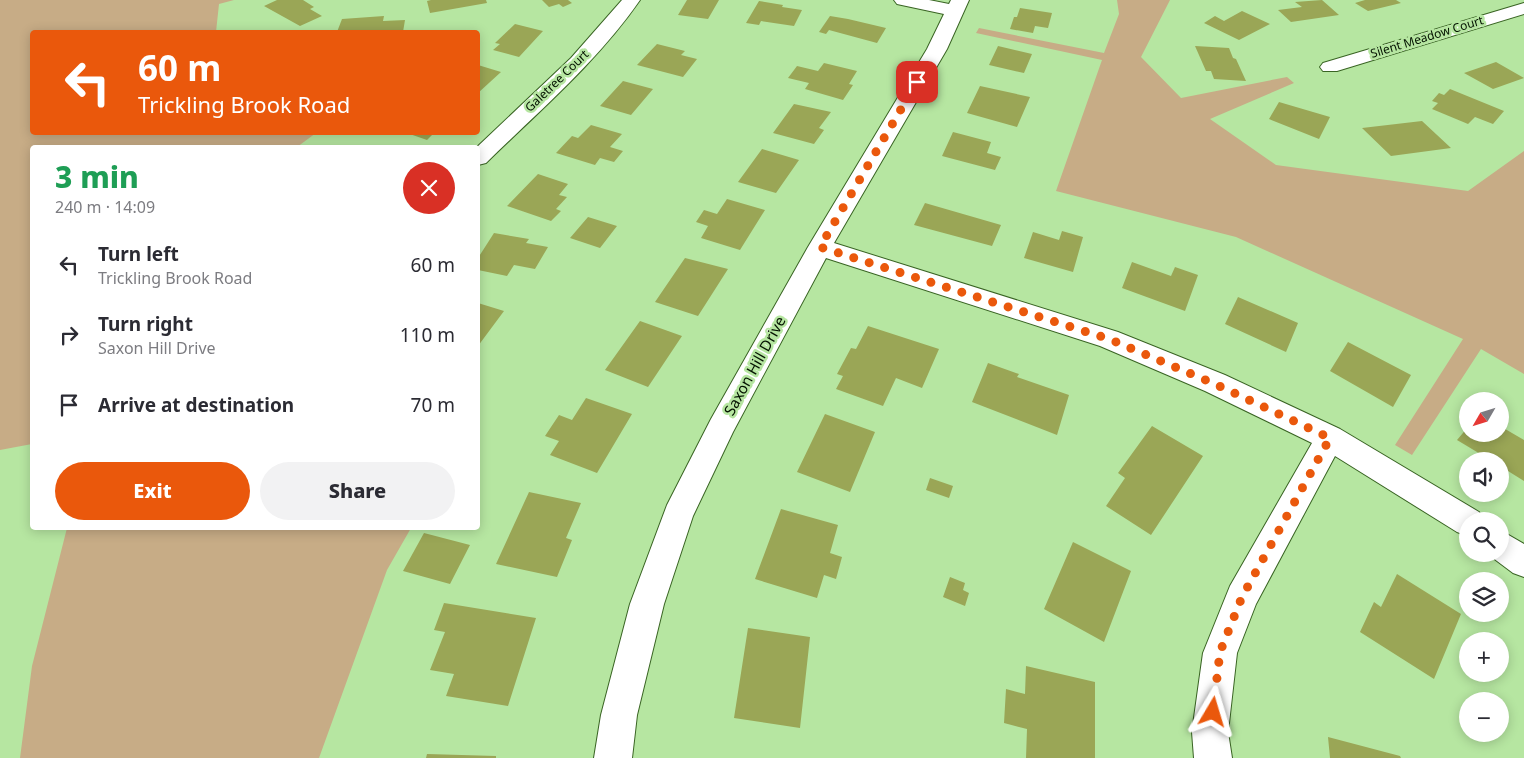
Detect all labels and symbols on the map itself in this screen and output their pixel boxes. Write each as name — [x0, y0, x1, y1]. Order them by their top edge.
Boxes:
street label: Silent Meadow Court — [1368, 11, 1486, 62]
street label: Galetree Court — [521, 45, 593, 115]
pin — [896, 61, 938, 103]
street label: Saxon Hill Drive — [719, 312, 790, 419]
north arrow — [1459, 392, 1509, 442]
position arrow — [1186, 685, 1238, 737]

